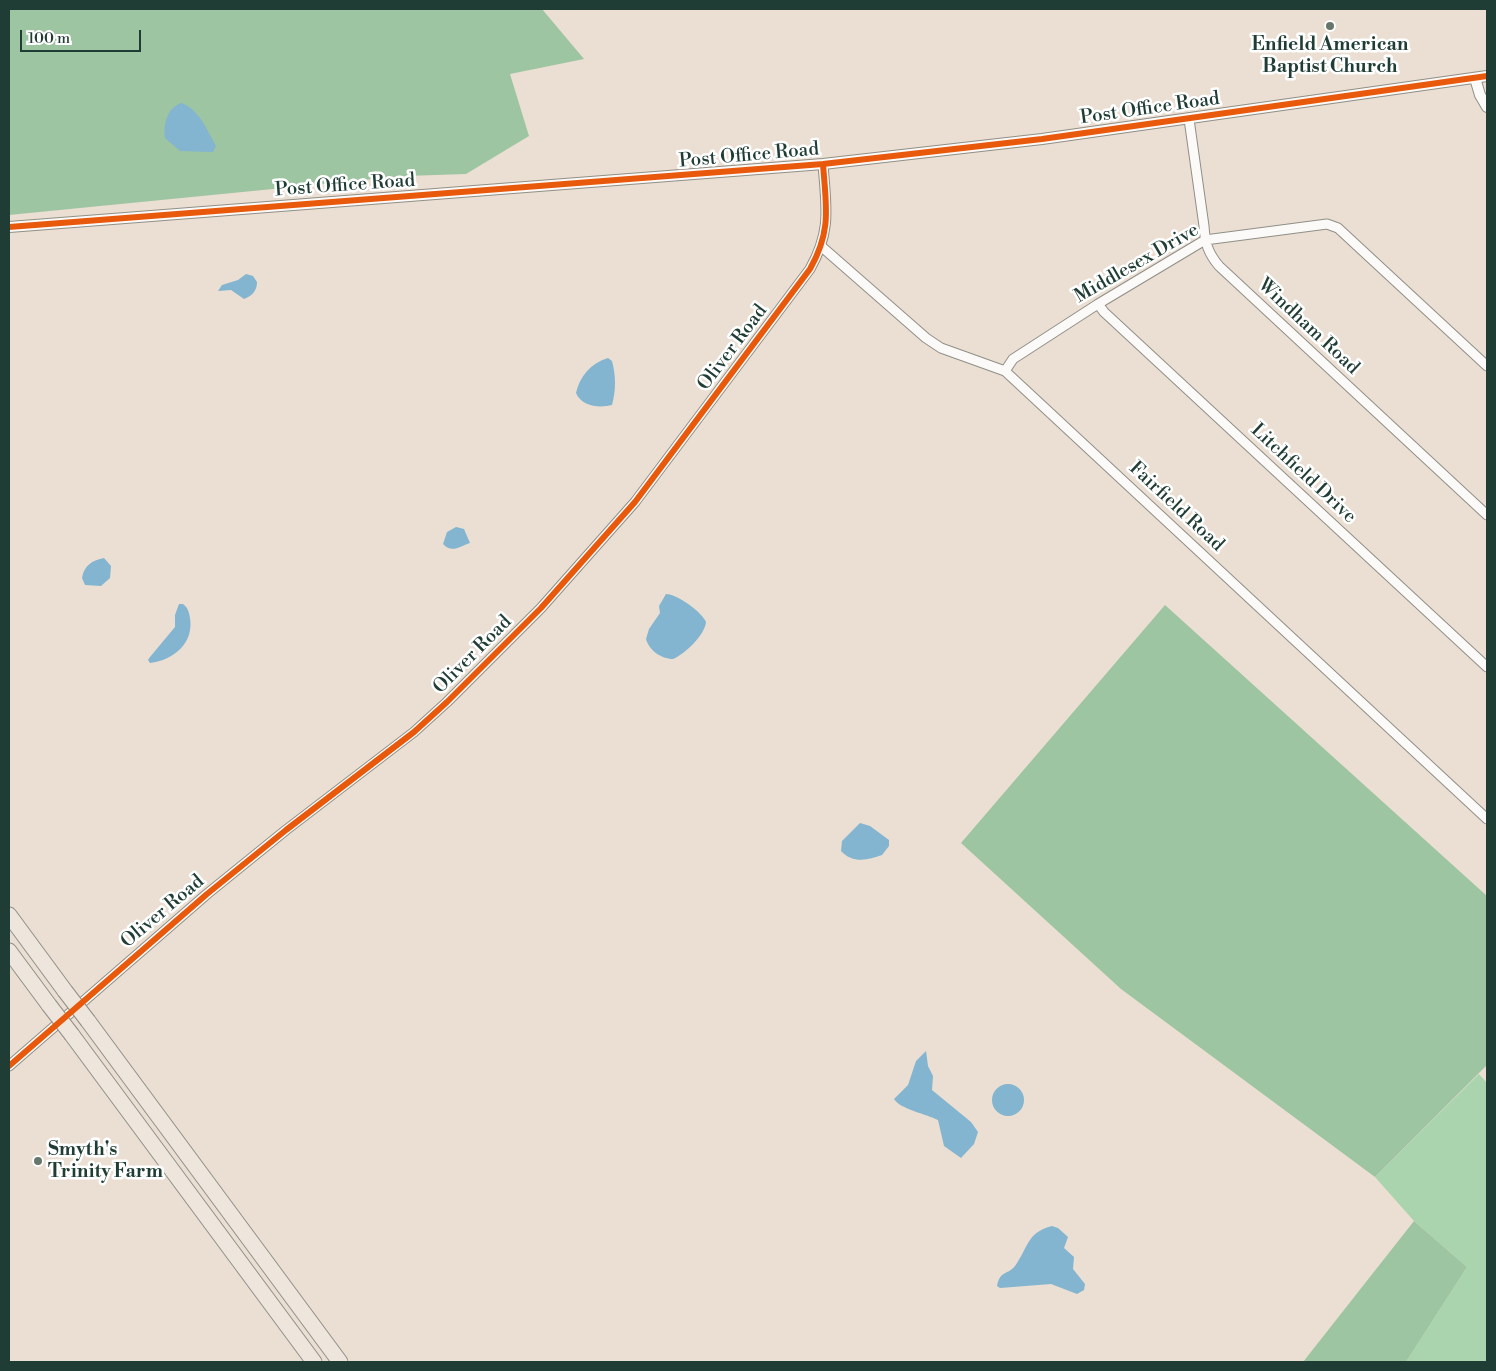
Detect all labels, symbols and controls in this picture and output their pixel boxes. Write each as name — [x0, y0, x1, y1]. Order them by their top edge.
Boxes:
scale bar — [22, 20, 144, 52]
marker: Enfield American Baptist Church — [1324, 20, 1336, 32]
text: 100 m — [28, 29, 70, 48]
place label: Enfield American Baptist Church — [1252, 34, 1408, 78]
street label: Post Office Road — [1079, 88, 1221, 130]
street label: Post Office Road — [678, 139, 820, 173]
street label: Post Office Road — [274, 170, 416, 202]
street label: Middlesex Drive — [1071, 219, 1203, 309]
street label: Windham Road — [1253, 274, 1363, 380]
street label: Oliver Road — [693, 301, 773, 395]
street label: Litchfield Drive — [1246, 419, 1360, 529]
street label: Fairfield Road — [1124, 457, 1228, 557]
street label: Oliver Road — [429, 611, 517, 699]
street label: Oliver Road — [117, 871, 209, 953]
place label: Smyth's Trinity Farm — [48, 1139, 163, 1183]
marker: Smyth's Trinity Farm — [32, 1155, 44, 1167]

